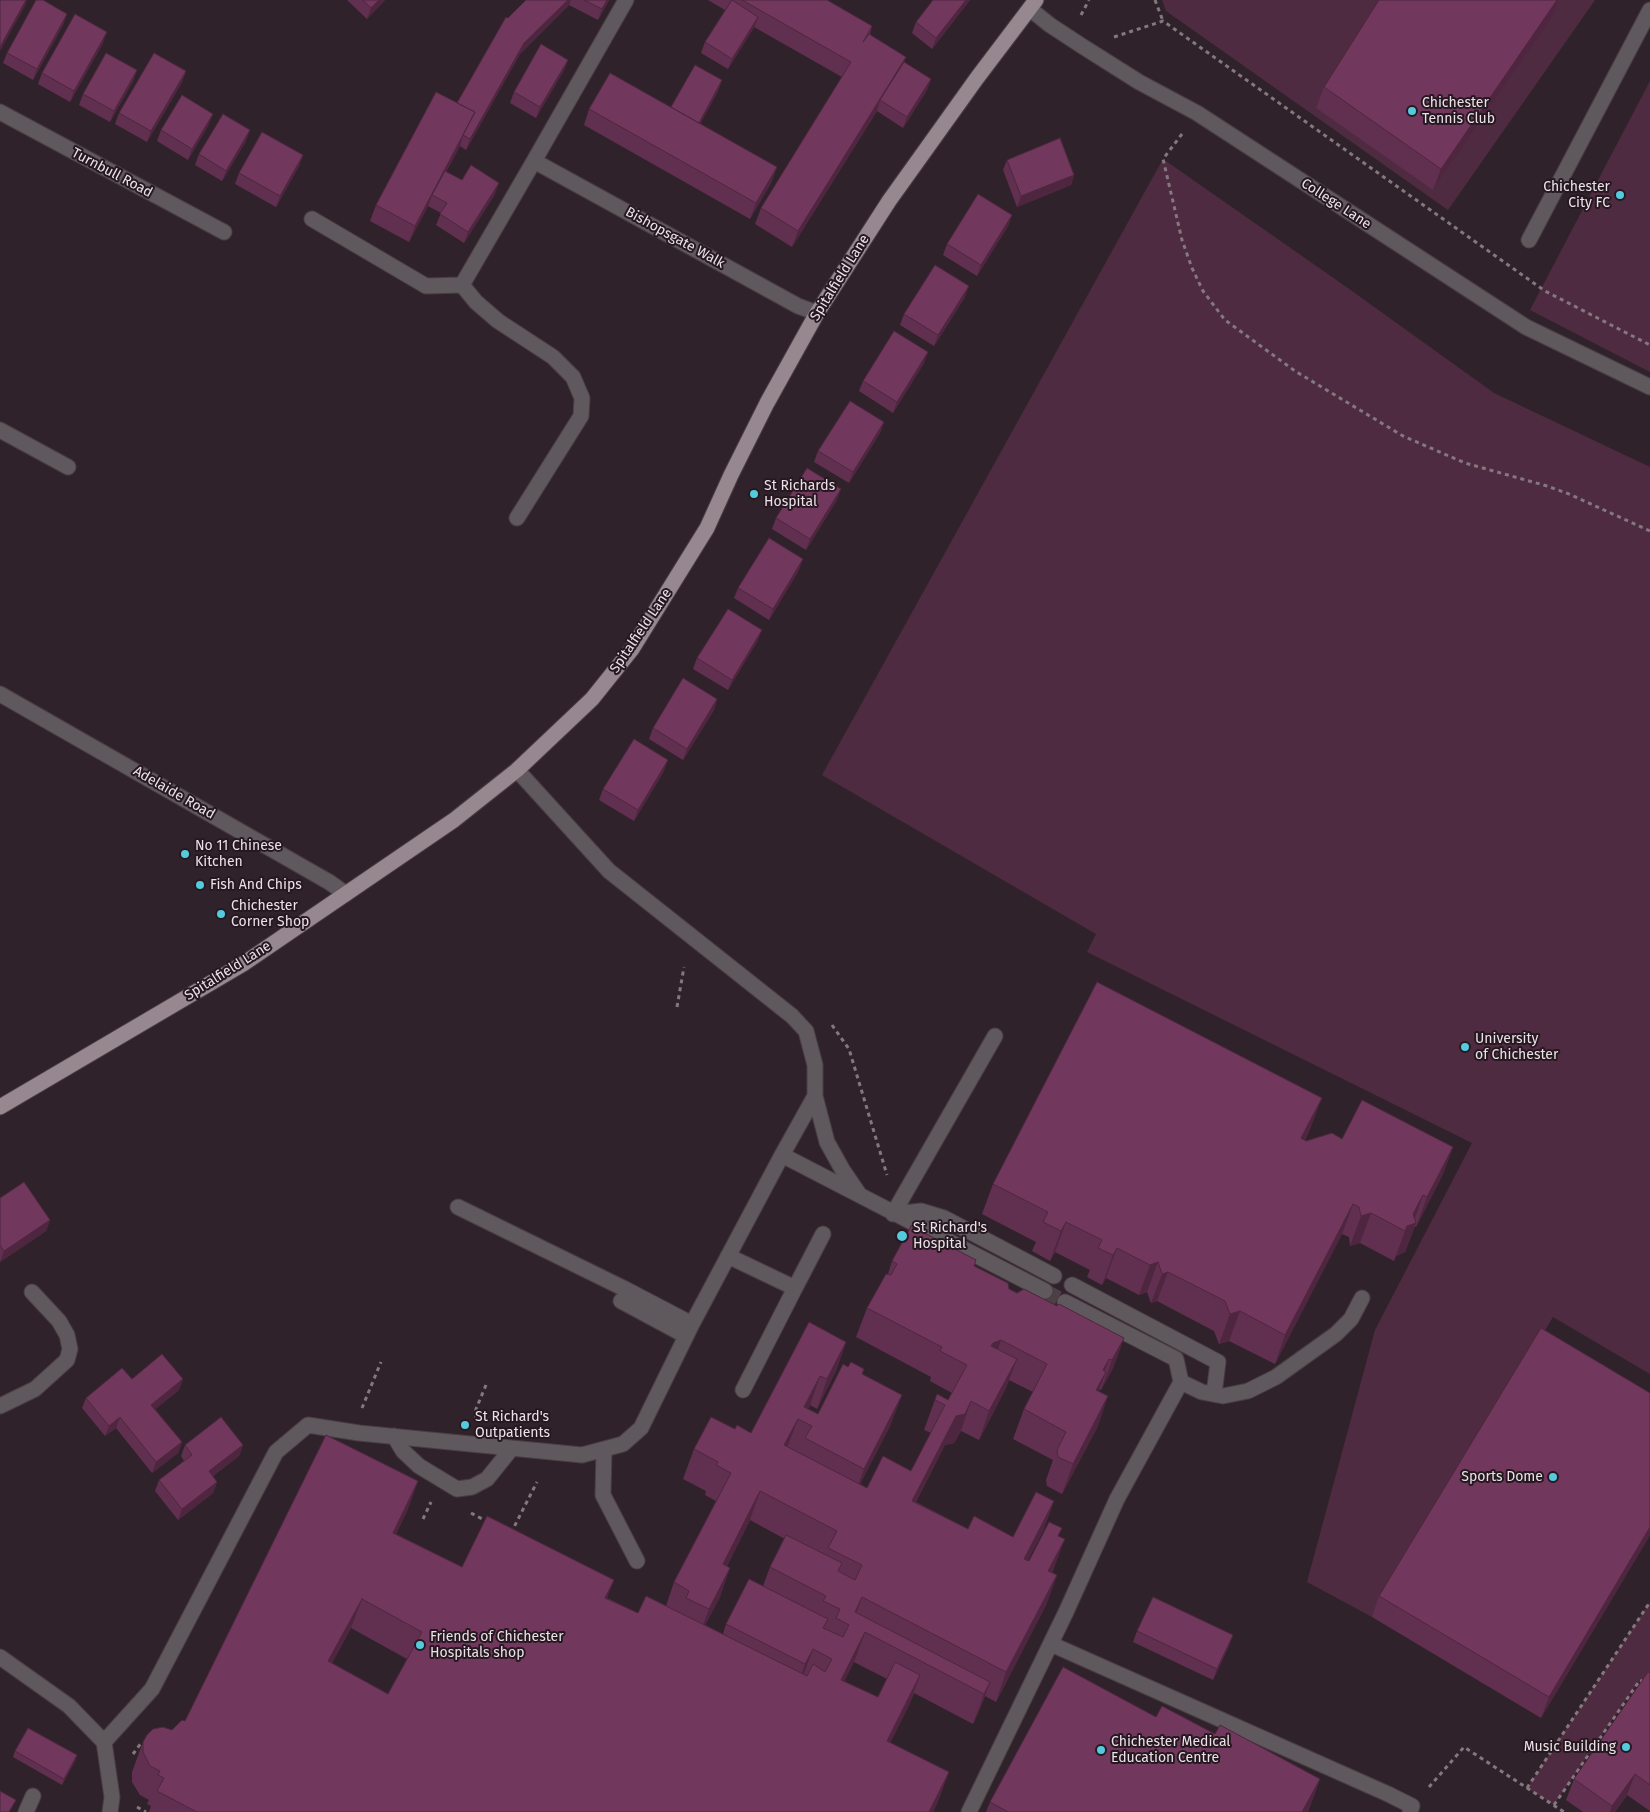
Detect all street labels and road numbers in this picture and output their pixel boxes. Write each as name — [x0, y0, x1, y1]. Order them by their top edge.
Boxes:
street label: Turnbull Road — [69, 145, 155, 201]
street label: College Lane — [1298, 175, 1374, 233]
street label: Bishopsgate Walk — [622, 204, 728, 272]
street label: Spitalfield Lane — [807, 232, 873, 324]
street label: Spitalfield Lane — [606, 585, 676, 677]
street label: Adelaide Road — [130, 763, 218, 823]
street label: Spitalfield Lane — [182, 938, 274, 1004]

